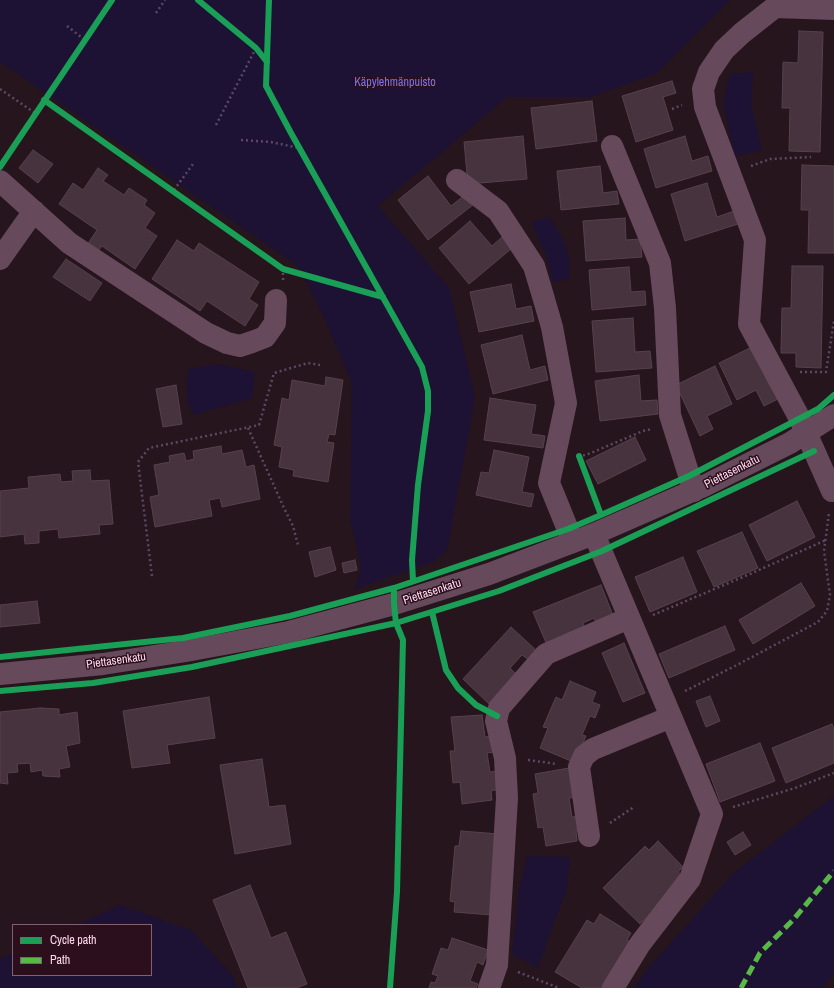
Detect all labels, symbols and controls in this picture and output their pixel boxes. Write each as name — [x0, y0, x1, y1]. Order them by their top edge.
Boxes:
park label: Käpylehmänpuisto — [354, 76, 436, 90]
street label: Piettasenkatu — [702, 452, 762, 492]
street label: Piettasenkatu — [401, 576, 463, 608]
street label: Piettasenkatu — [85, 650, 147, 672]
legend — [12, 924, 152, 976]
text: Cycle path — [50, 932, 97, 948]
text: Path — [50, 952, 70, 968]

